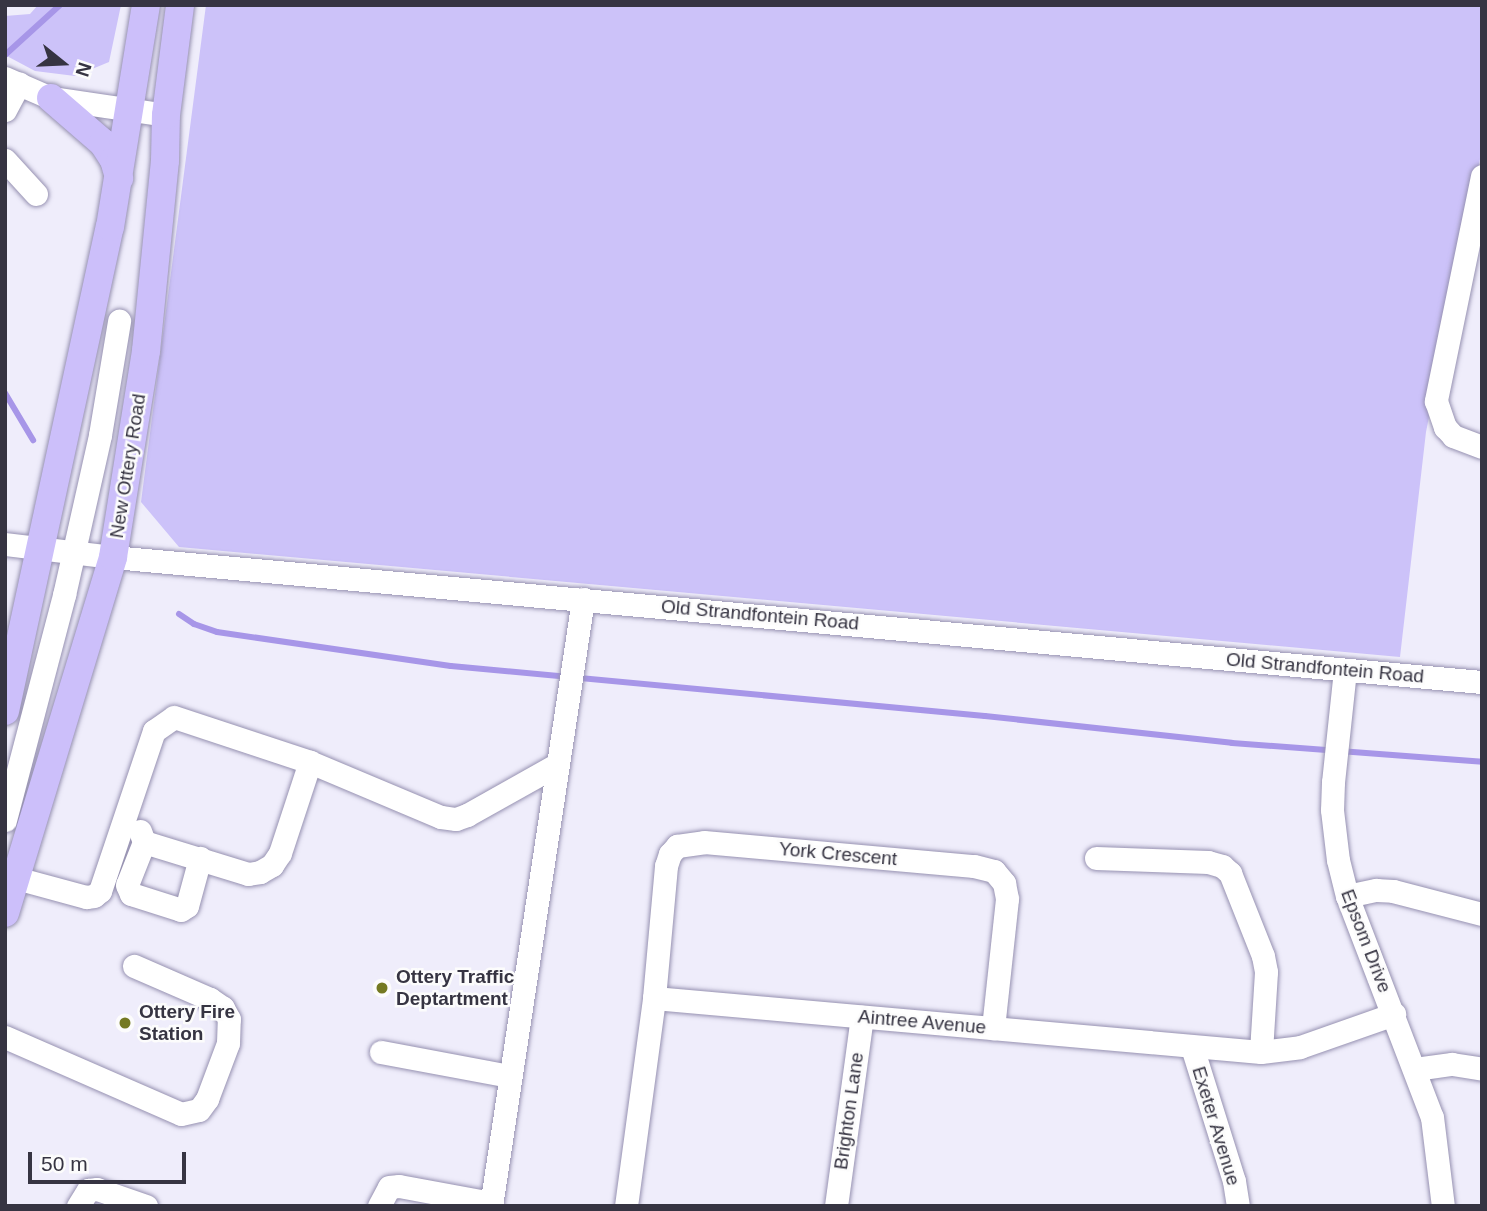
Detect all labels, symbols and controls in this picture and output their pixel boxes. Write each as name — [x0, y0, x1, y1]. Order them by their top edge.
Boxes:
north arrow — [28, 28, 98, 98]
text: N — [71, 60, 96, 79]
street label: New Ottery Road — [105, 392, 151, 540]
street label: Old Strandfontein Road — [660, 595, 860, 635]
street label: Old Strandfontein Road — [1225, 648, 1425, 688]
street label: York Crescent — [778, 837, 898, 871]
street label: Epsom Drive — [1336, 886, 1396, 996]
place label: Ottery Traffic Deptartment — [396, 966, 514, 1010]
marker: Ottery Traffic Deptartment — [374, 980, 390, 996]
place label: Ottery Fire Station — [139, 1001, 235, 1045]
street label: Aintree Avenue — [856, 1005, 988, 1039]
marker: Ottery Fire Station — [117, 1015, 133, 1031]
street label: Brighton Lane — [829, 1051, 869, 1171]
street label: Exeter Avenue — [1187, 1063, 1245, 1189]
scale bar — [32, 1138, 189, 1182]
text: 50 m — [41, 1152, 88, 1175]

